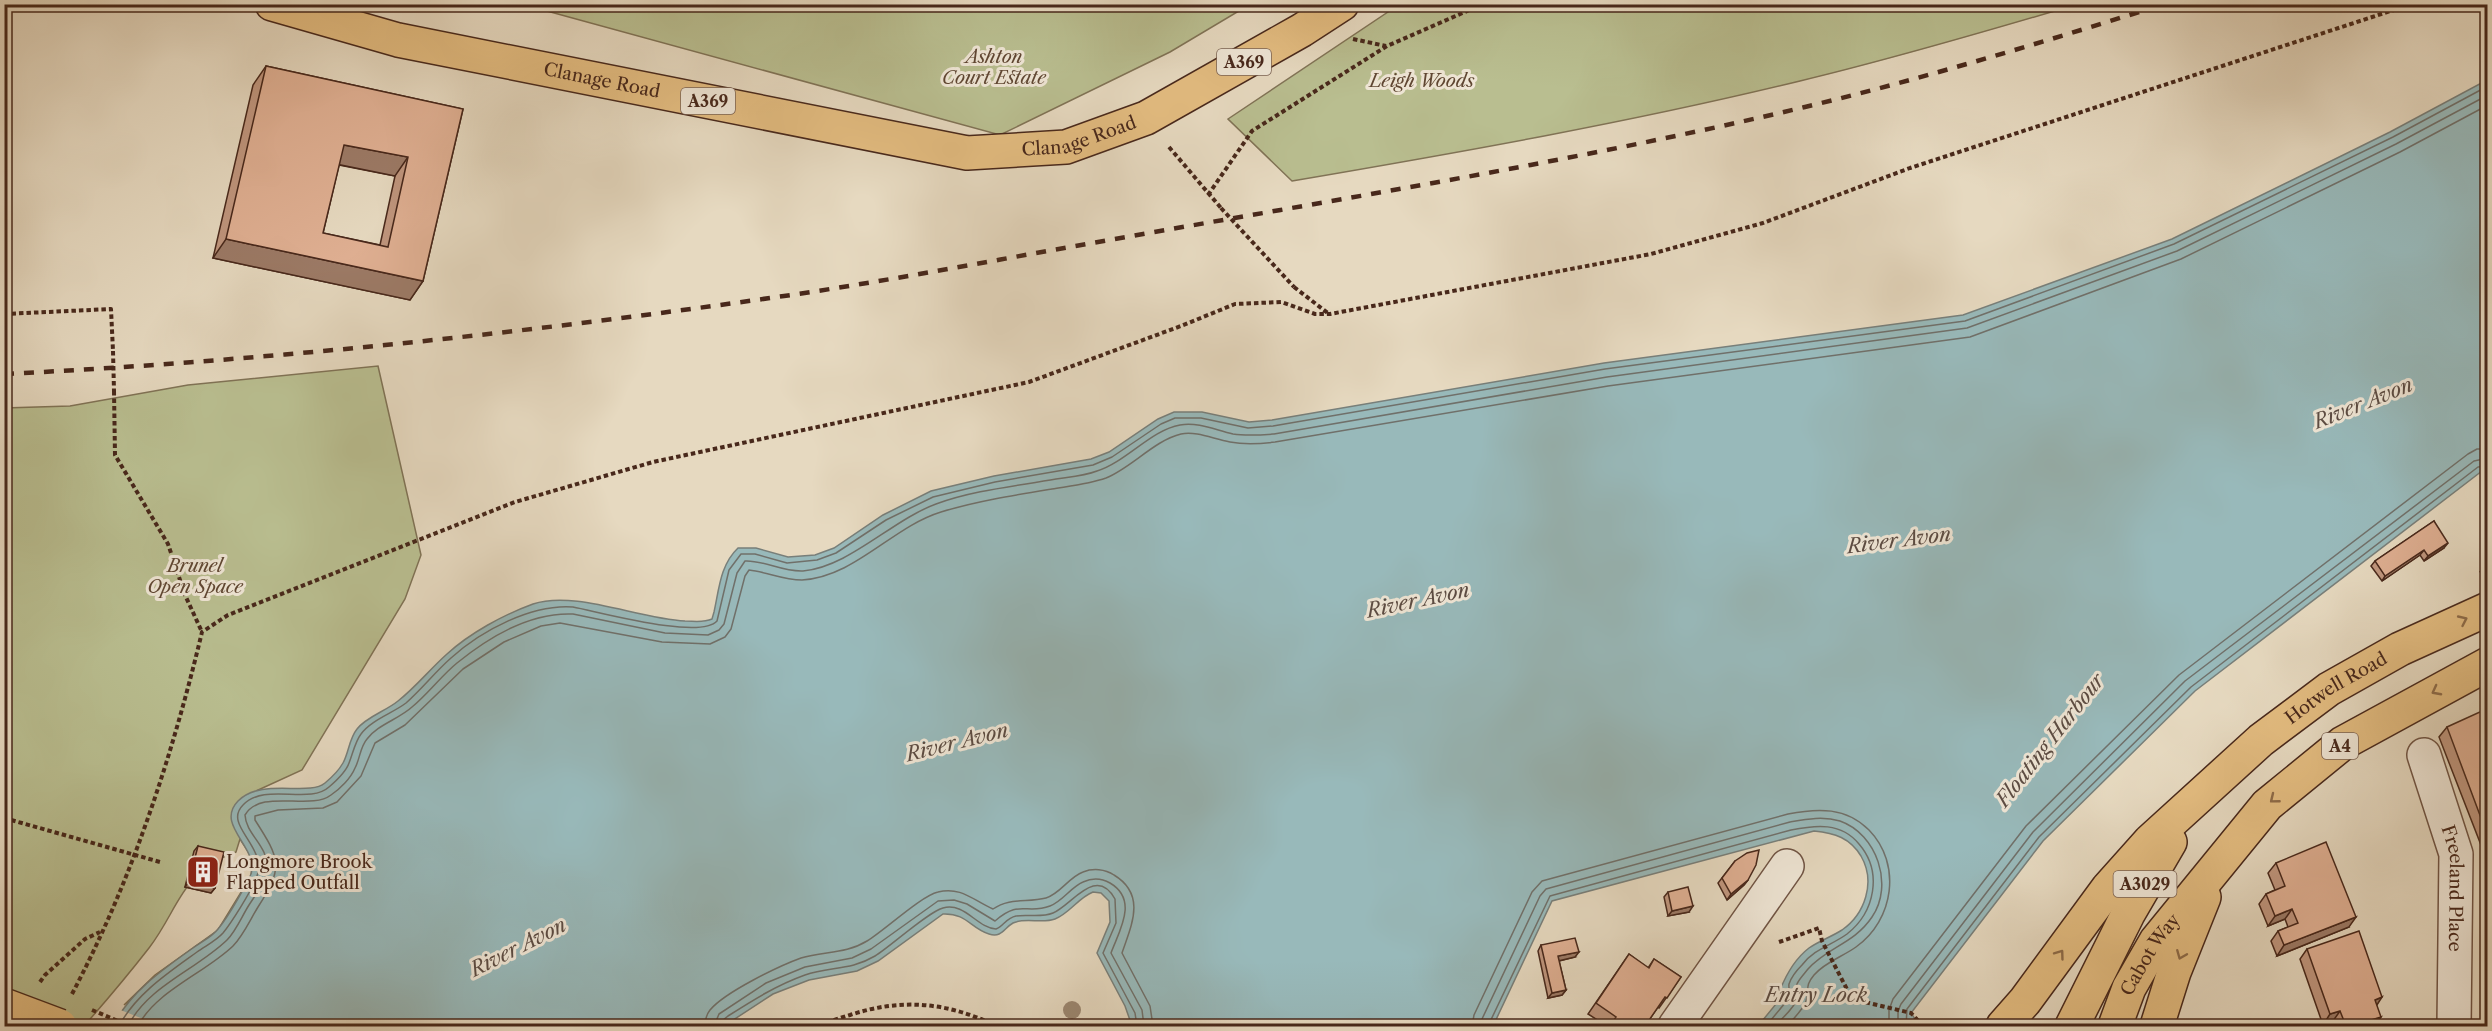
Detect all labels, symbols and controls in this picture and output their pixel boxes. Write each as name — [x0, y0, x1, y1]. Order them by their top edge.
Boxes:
park label: Ashton Court Estate — [942, 46, 1047, 89]
road number: A369 — [1217, 49, 1271, 75]
street label: Clanage Road — [542, 58, 662, 103]
park label: Leigh Woods — [1368, 70, 1475, 92]
road number: A369 — [681, 88, 735, 114]
street label: Clanage Road — [1021, 111, 1139, 161]
water label: River Avon — [2308, 372, 2416, 434]
water label: River Avon — [1844, 522, 1952, 559]
park label: Brunel Open Space — [147, 555, 244, 598]
water label: River Avon — [1362, 577, 1472, 623]
one-way arrow — [2457, 615, 2468, 627]
street label: Hotwell Road — [2281, 648, 2391, 729]
water label: Floating Harbour — [1989, 667, 2110, 813]
one-way arrow — [2432, 684, 2442, 695]
water label: River Avon — [901, 718, 1011, 767]
road number: A4 — [2322, 733, 2358, 759]
one-way arrow — [2270, 792, 2281, 803]
street label: Freeland Place — [2436, 822, 2467, 952]
place label: Longmore Brook Flapped Outfall — [226, 851, 374, 894]
building icon: Longmore Brook Flapped Outfall — [185, 854, 221, 890]
road number: A3029 — [2114, 871, 2176, 897]
street label: Cabot Way — [2116, 909, 2185, 998]
water label: River Avon — [464, 913, 570, 982]
one-way arrow — [2176, 949, 2188, 960]
one-way arrow — [2052, 950, 2063, 961]
water label: Entry Lock — [1763, 983, 1868, 1007]

